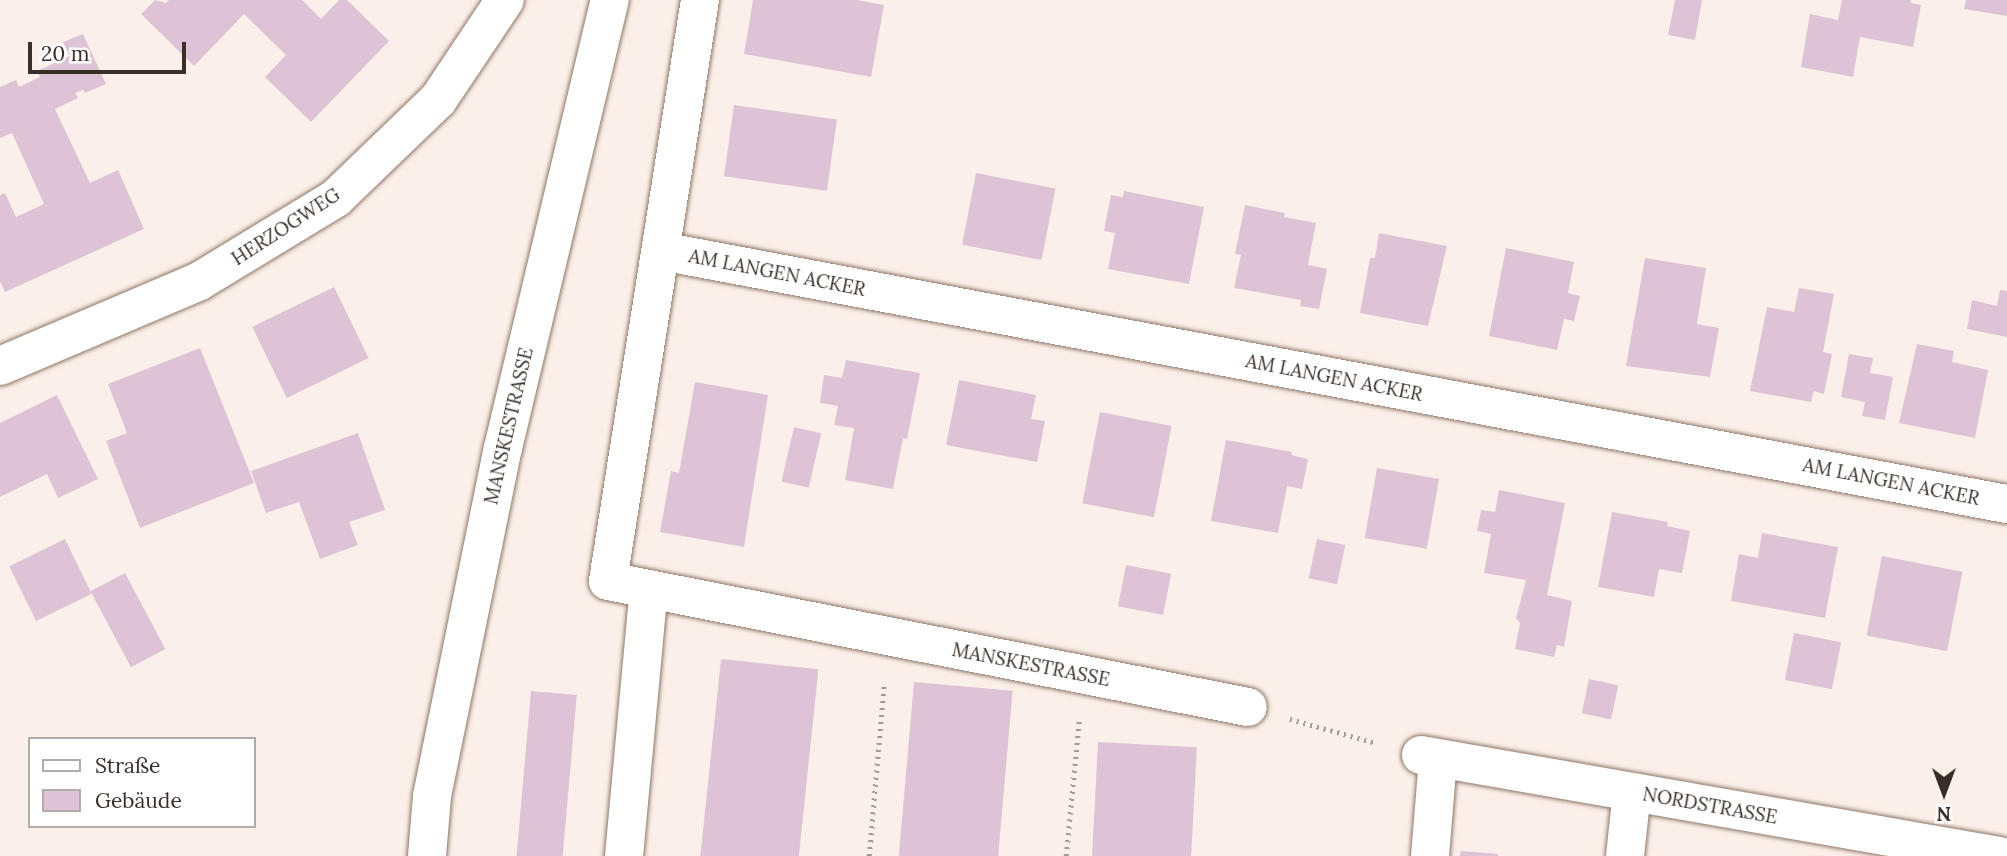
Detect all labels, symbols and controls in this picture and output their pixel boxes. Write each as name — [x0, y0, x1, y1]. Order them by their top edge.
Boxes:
scale bar — [32, 28, 189, 72]
text: 20 m — [41, 40, 90, 67]
street label: HERZOGWEG — [228, 183, 344, 271]
street label: AM LANGEN ACKER — [687, 245, 867, 301]
street label: MANSKESTRASSE — [480, 345, 538, 507]
street label: AM LANGEN ACKER — [1244, 350, 1424, 406]
street label: AM LANGEN ACKER — [1801, 454, 1981, 510]
street label: MANSKESTRASSE — [950, 639, 1112, 691]
legend — [28, 737, 256, 828]
text: Straße — [95, 752, 160, 779]
north arrow — [1909, 758, 1979, 828]
street label: NORDSTRASSE — [1641, 783, 1779, 829]
text: Gebäude — [95, 787, 182, 814]
text: N — [1937, 802, 1951, 826]

